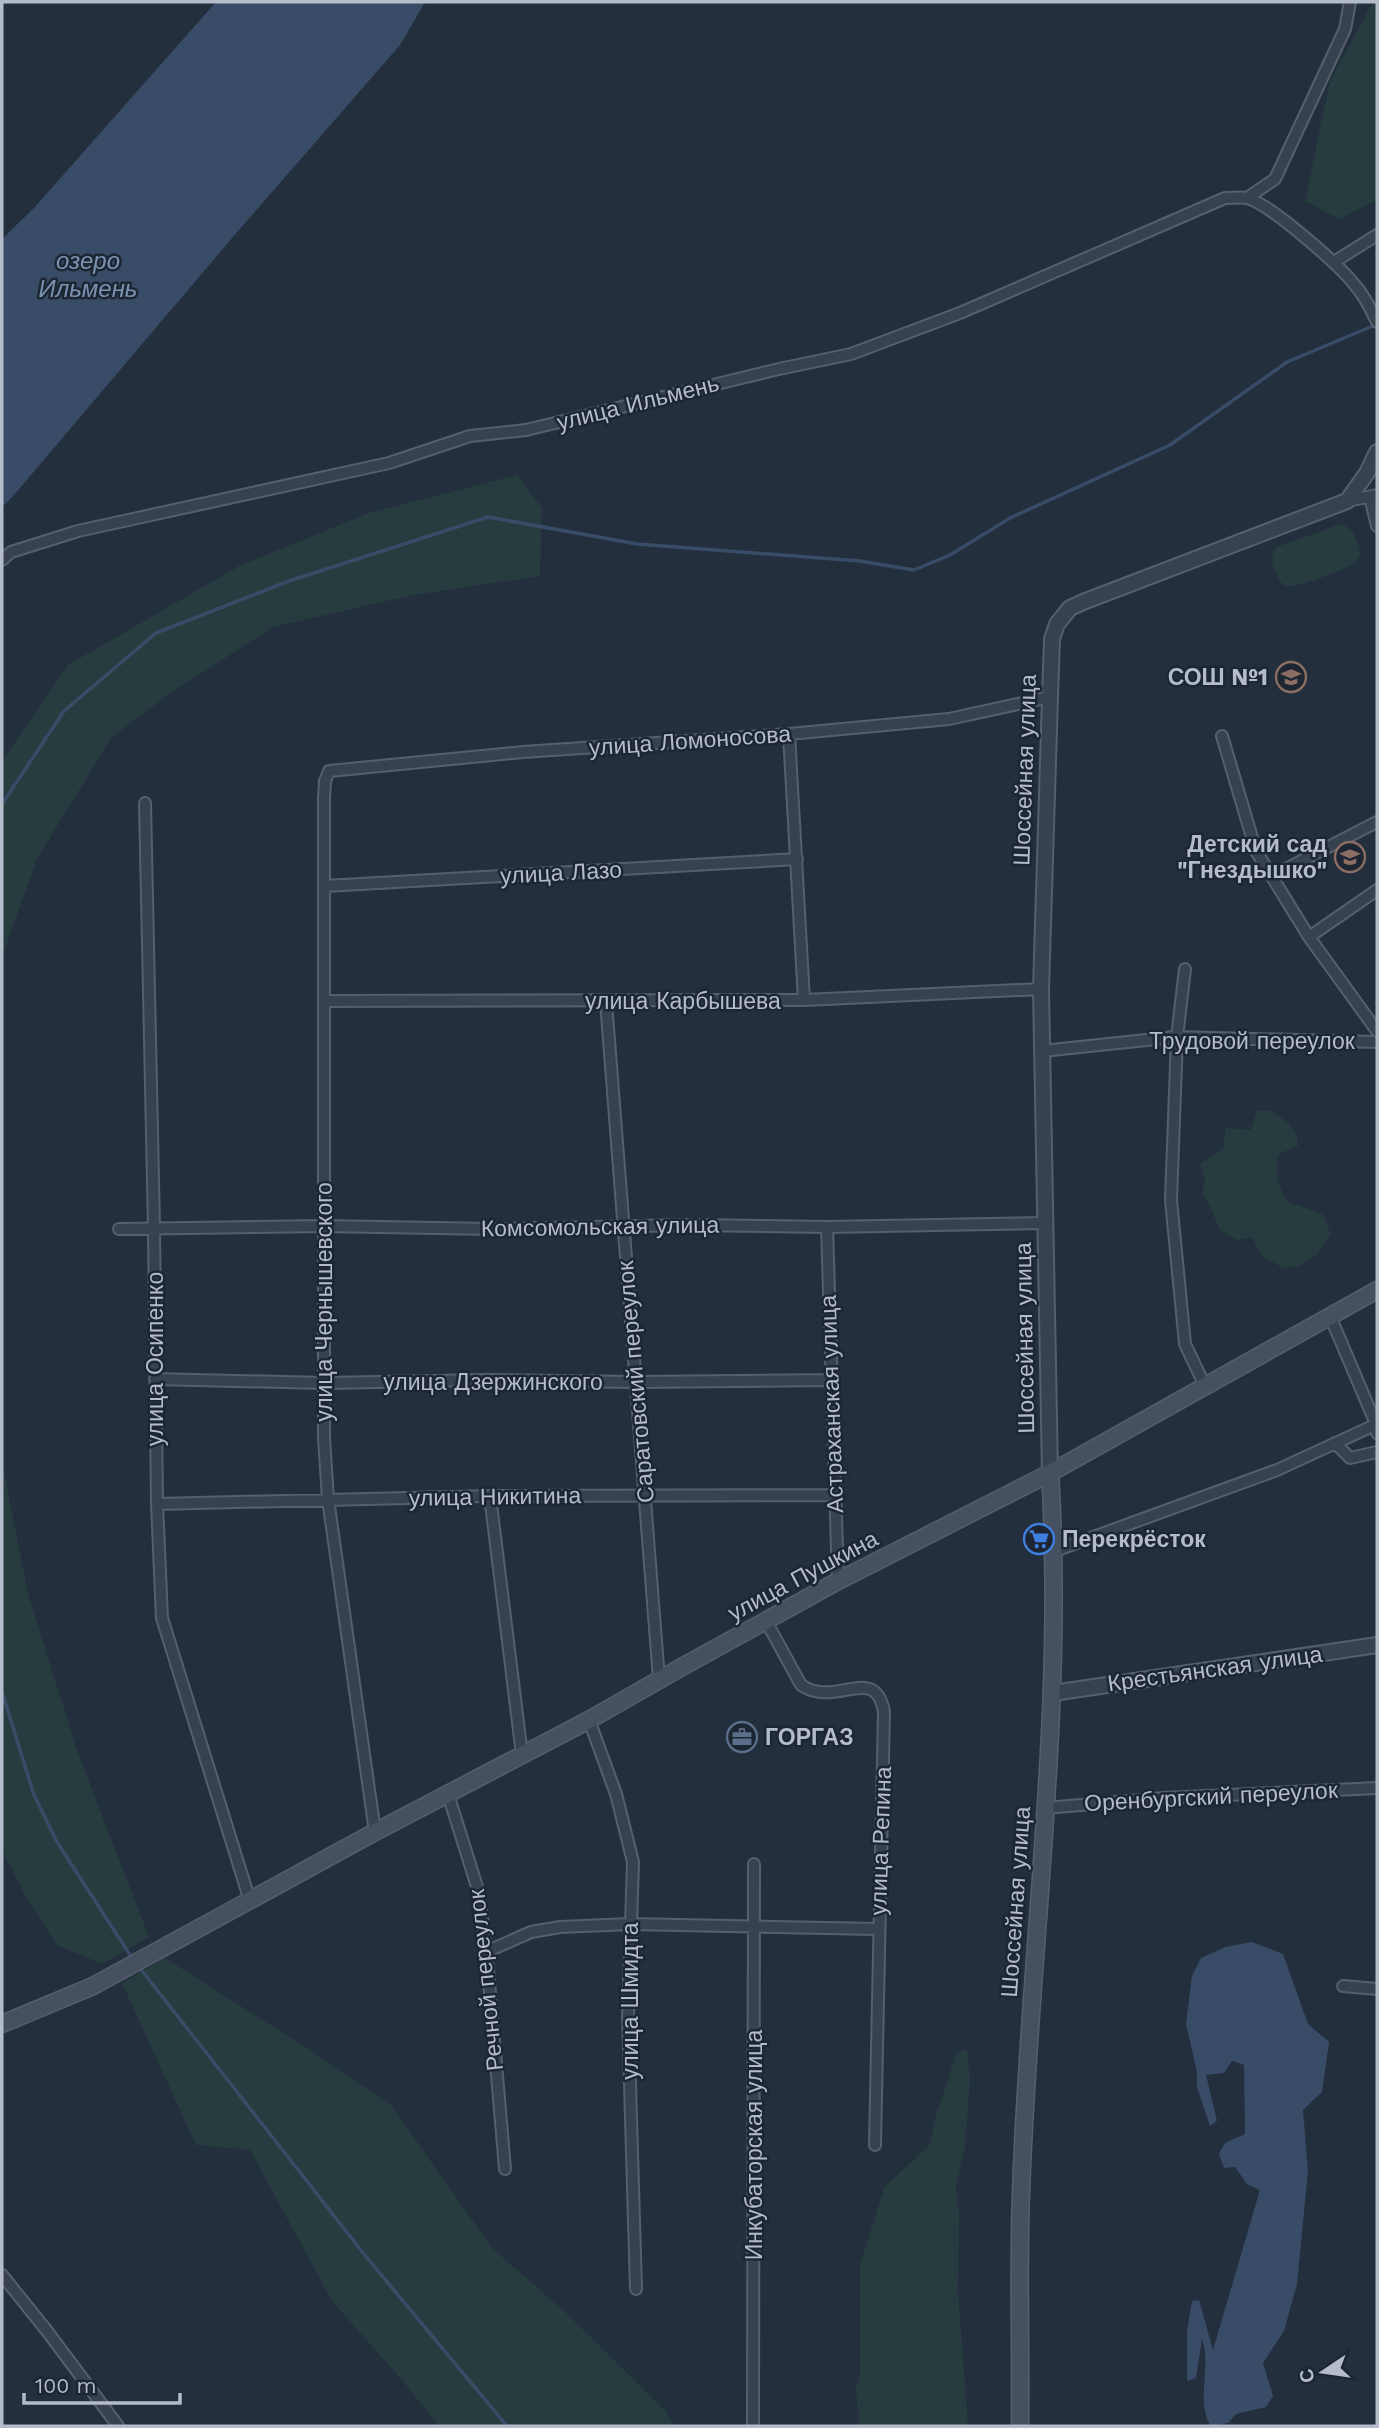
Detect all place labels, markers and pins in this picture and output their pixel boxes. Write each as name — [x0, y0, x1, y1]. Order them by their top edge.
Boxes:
school or university icon: СОШ №1 — [1274, 660, 1308, 694]
place label: СОШ №1 — [1168, 664, 1268, 691]
place label: Детский сад "Гнездышко" — [1177, 831, 1327, 884]
school or university icon: Детский сад "Гнездышко" — [1333, 840, 1367, 874]
supermarket icon: Перекрёсток — [1022, 1522, 1056, 1556]
place label: Перекрёсток — [1062, 1526, 1206, 1553]
office icon: ГОРГАЗ — [725, 1720, 759, 1754]
place label: ГОРГАЗ — [765, 1724, 854, 1751]

